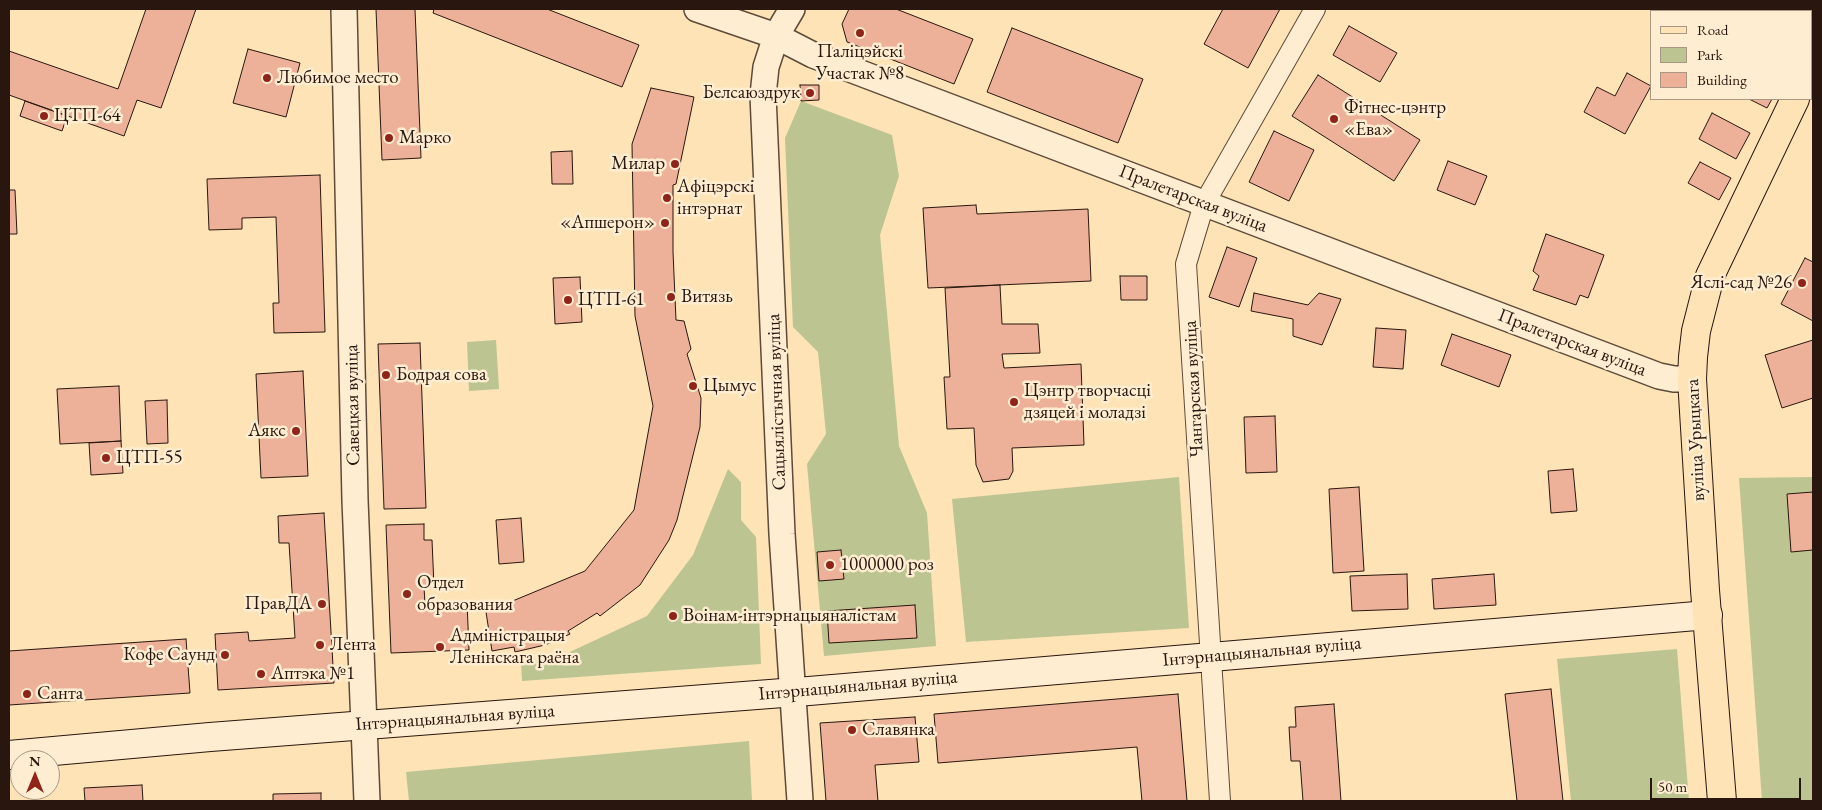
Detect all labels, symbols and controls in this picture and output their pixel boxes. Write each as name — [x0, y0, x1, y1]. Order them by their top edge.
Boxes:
legend — [1650, 10, 1812, 100]
text: Road — [1697, 20, 1728, 39]
marker: Паліцэйскі Участак №8 — [854, 27, 866, 39]
place label: Паліцэйскі Участак №8 — [816, 41, 904, 85]
text: Park — [1697, 45, 1723, 64]
place label: Любимое место — [277, 67, 399, 89]
text: Building — [1697, 70, 1747, 89]
marker: Любимое место — [261, 72, 273, 84]
place label: Белсаюздрук — [703, 82, 800, 104]
marker: Белсаюздрук — [804, 87, 816, 99]
place label: Фітнес-цэнтр «Ева» — [1344, 97, 1446, 141]
place label: ЦТП-64 — [54, 105, 121, 127]
marker: ЦТП-64 — [38, 110, 50, 122]
marker: Фітнес-цэнтр «Ева» — [1328, 113, 1340, 125]
place label: Марко — [399, 127, 451, 149]
marker: Марко — [383, 132, 395, 144]
place label: Милар — [611, 153, 665, 175]
marker: Милар — [669, 158, 681, 170]
street label: Пралетарская вуліца — [1115, 160, 1271, 238]
place label: Афіцэрскі інтэрнат — [677, 176, 754, 220]
marker: Афіцэрскі інтэрнат — [661, 192, 673, 204]
place label: «Апшерон» — [560, 212, 655, 234]
marker: «Апшерон» — [659, 217, 671, 229]
place label: Яслі-сад №26 — [1691, 272, 1792, 294]
marker: Яслі-сад №26 — [1796, 277, 1808, 289]
place label: Витязь — [681, 286, 733, 308]
place label: ЦТП-61 — [578, 289, 645, 311]
marker: Витязь — [665, 291, 677, 303]
marker: ЦТП-61 — [562, 294, 574, 306]
street label: Пралетарская вуліца — [1494, 304, 1650, 382]
street label: Сацыялістычная вуліца — [763, 313, 791, 491]
street label: Чангарская вуліца — [1179, 320, 1209, 458]
street label: Савецкая вуліца — [341, 344, 365, 466]
place label: Бодрая сова — [396, 364, 486, 386]
marker: Бодрая сова — [380, 369, 392, 381]
place label: Цымус — [703, 375, 757, 397]
street label: вуліца Урыцкага — [1681, 378, 1711, 502]
marker: Цымус — [687, 380, 699, 392]
place label: Цэнтр творчасці дзяцей і моладзі — [1024, 380, 1151, 424]
marker: Цэнтр творчасці дзяцей і моладзі — [1008, 396, 1020, 408]
place label: Аякс — [248, 420, 286, 442]
marker: Аякс — [290, 425, 302, 437]
place label: ЦТП-55 — [116, 447, 183, 469]
marker: ЦТП-55 — [100, 452, 112, 464]
place label: 1000000 роз — [840, 554, 934, 576]
marker: 1000000 роз — [824, 559, 836, 571]
place label: Отдел образования — [417, 572, 513, 616]
marker: Отдел образования — [401, 588, 413, 600]
place label: ПравДА — [245, 593, 312, 615]
marker: ПравДА — [316, 598, 328, 610]
place label: Воінам-інтэрнацыяналістам — [683, 605, 896, 627]
marker: Воінам-інтэрнацыяналістам — [667, 610, 679, 622]
place label: Адміністрацыя Ленінскага раёна — [450, 625, 579, 669]
street label: Інтэрнацыянальная вуліца — [1162, 632, 1362, 672]
place label: Лента — [330, 634, 376, 656]
marker: Лента — [314, 639, 326, 651]
marker: Адміністрацыя Ленінскага раёна — [434, 641, 446, 653]
place label: Кофе Саунд — [123, 644, 215, 666]
marker: Кофе Саунд — [219, 649, 231, 661]
place label: Аптэка №1 — [271, 663, 355, 685]
street label: Інтэрнацыянальная вуліца — [758, 666, 958, 706]
marker: Аптэка №1 — [255, 668, 267, 680]
place label: Санта — [37, 683, 83, 705]
marker: Санта — [21, 688, 33, 700]
street label: Інтэрнацыянальная вуліца — [355, 700, 555, 736]
place label: Славянка — [862, 719, 935, 741]
marker: Славянка — [846, 724, 858, 736]
north arrow — [10, 750, 60, 800]
text: N — [29, 752, 41, 770]
scale bar — [1652, 768, 1803, 800]
text: 50 m — [1658, 777, 1687, 796]

